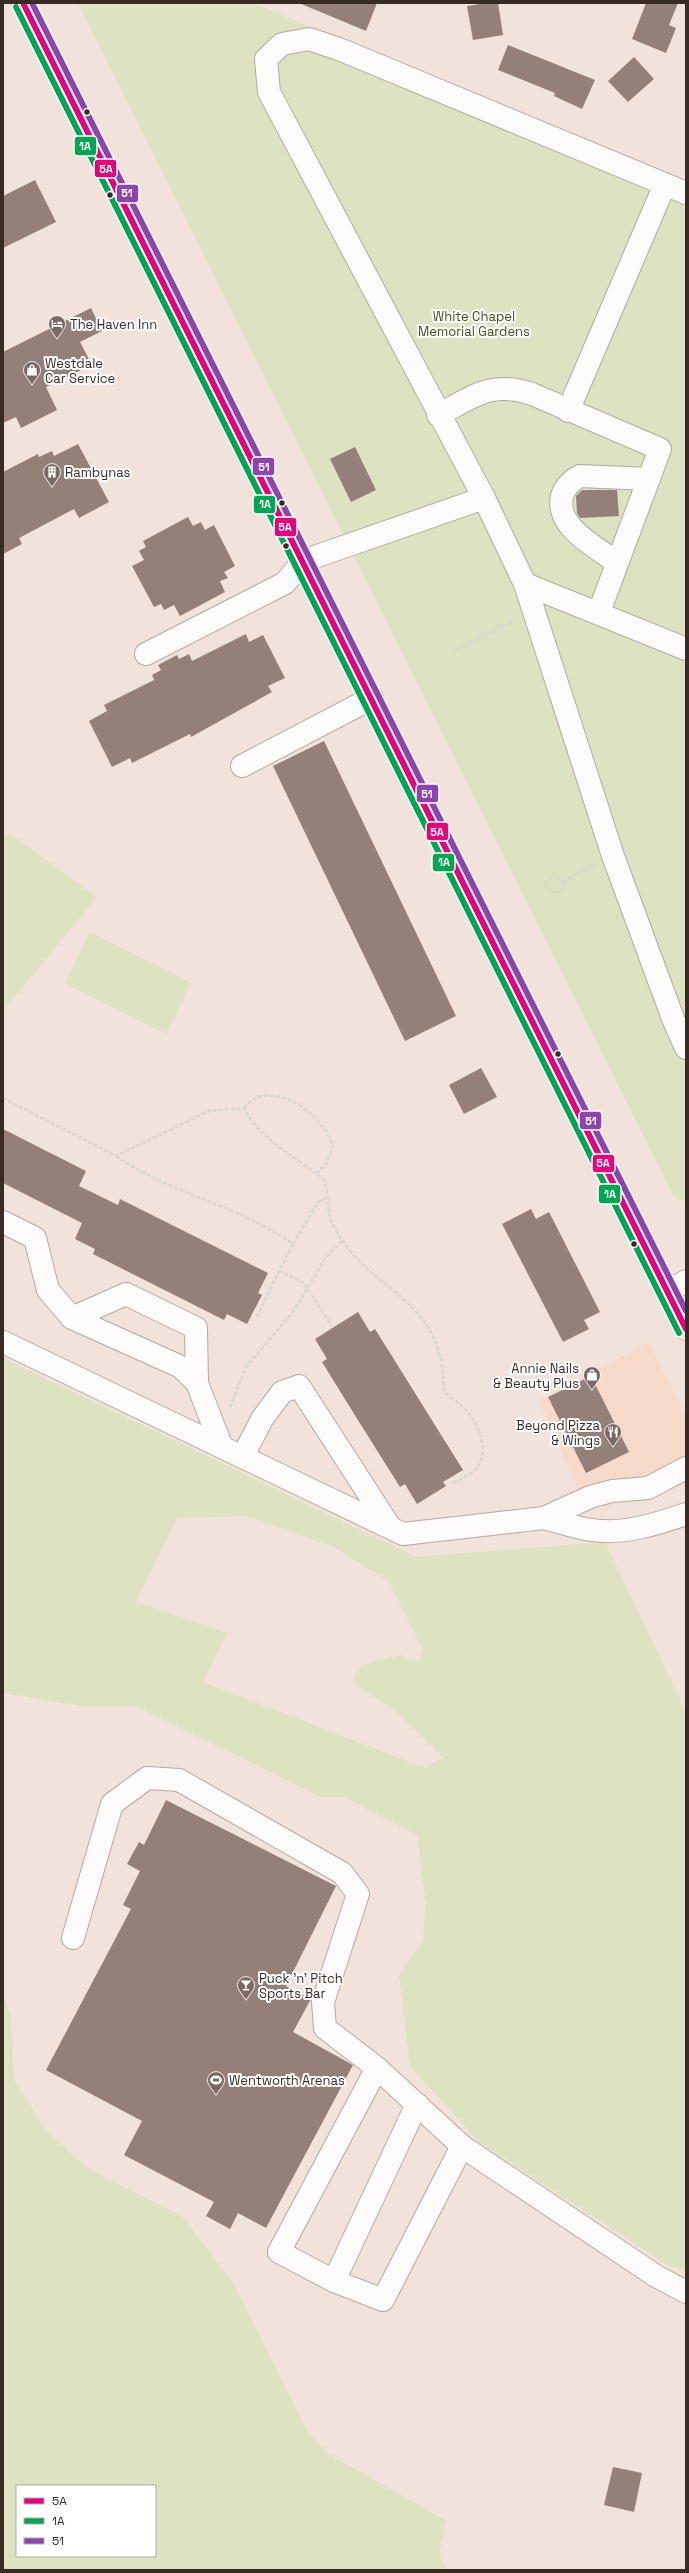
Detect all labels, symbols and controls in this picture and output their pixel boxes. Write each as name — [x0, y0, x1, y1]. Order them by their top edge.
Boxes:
unlabelled marker — [82, 107, 92, 117]
line badge: 1A — [74, 136, 97, 156]
text: 1A — [79, 139, 91, 153]
line badge: 5A — [94, 159, 117, 178]
text: 5A — [99, 162, 113, 176]
line badge: 51 — [116, 184, 139, 203]
text: 51 — [121, 186, 133, 200]
unlabelled marker — [105, 190, 115, 200]
park label: White Chapel Memorial Gardens — [418, 308, 530, 340]
hotel icon: The Haven Inn — [47, 314, 67, 339]
place label: The Haven Inn — [70, 316, 157, 333]
place label: Westdale Car Service — [45, 355, 115, 387]
shop icon: Westdale Car Service — [22, 360, 42, 385]
line badge: 51 — [252, 457, 275, 476]
text: 51 — [258, 460, 270, 474]
building icon: Rambynas — [42, 462, 62, 487]
place label: Rambynas — [65, 464, 131, 481]
line badge: 1A — [253, 495, 276, 514]
text: 1A — [259, 497, 271, 511]
unlabelled marker — [277, 498, 287, 508]
line badge: 5A — [274, 517, 297, 537]
text: 5A — [278, 520, 292, 534]
unlabelled marker — [281, 541, 291, 551]
line badge: 51 — [416, 784, 439, 803]
text: 51 — [421, 787, 433, 801]
line badge: 5A — [426, 822, 449, 841]
text: 5A — [430, 825, 444, 839]
line badge: 1A — [432, 853, 455, 872]
text: 1A — [438, 855, 450, 869]
unlabelled marker — [553, 1049, 563, 1059]
line badge: 51 — [579, 1111, 602, 1130]
text: 51 — [585, 1114, 597, 1128]
line badge: 5A — [592, 1154, 615, 1173]
text: 5A — [596, 1156, 610, 1170]
line badge: 1A — [598, 1184, 621, 1204]
text: 1A — [604, 1187, 616, 1201]
unlabelled marker — [629, 1239, 639, 1249]
place label: Annie Nails & Beauty Plus — [493, 1360, 579, 1392]
shop icon: Annie Nails & Beauty Plus — [582, 1365, 602, 1390]
place label: Beyond Pizza & Wings — [516, 1417, 601, 1449]
restaurant icon: Beyond Pizza & Wings — [603, 1422, 623, 1447]
place label: Puck 'n' Pitch Sports Bar — [259, 1970, 343, 2002]
bar icon: Puck 'n' Pitch Sports Bar — [236, 1975, 256, 2000]
sports icon: Wentworth Arenas — [206, 2070, 226, 2095]
place label: Wentworth Arenas — [229, 2072, 345, 2089]
legend — [16, 2485, 156, 2557]
text: 5A — [52, 2493, 67, 2509]
text: 1A — [52, 2513, 65, 2529]
text: 51 — [52, 2533, 64, 2549]

